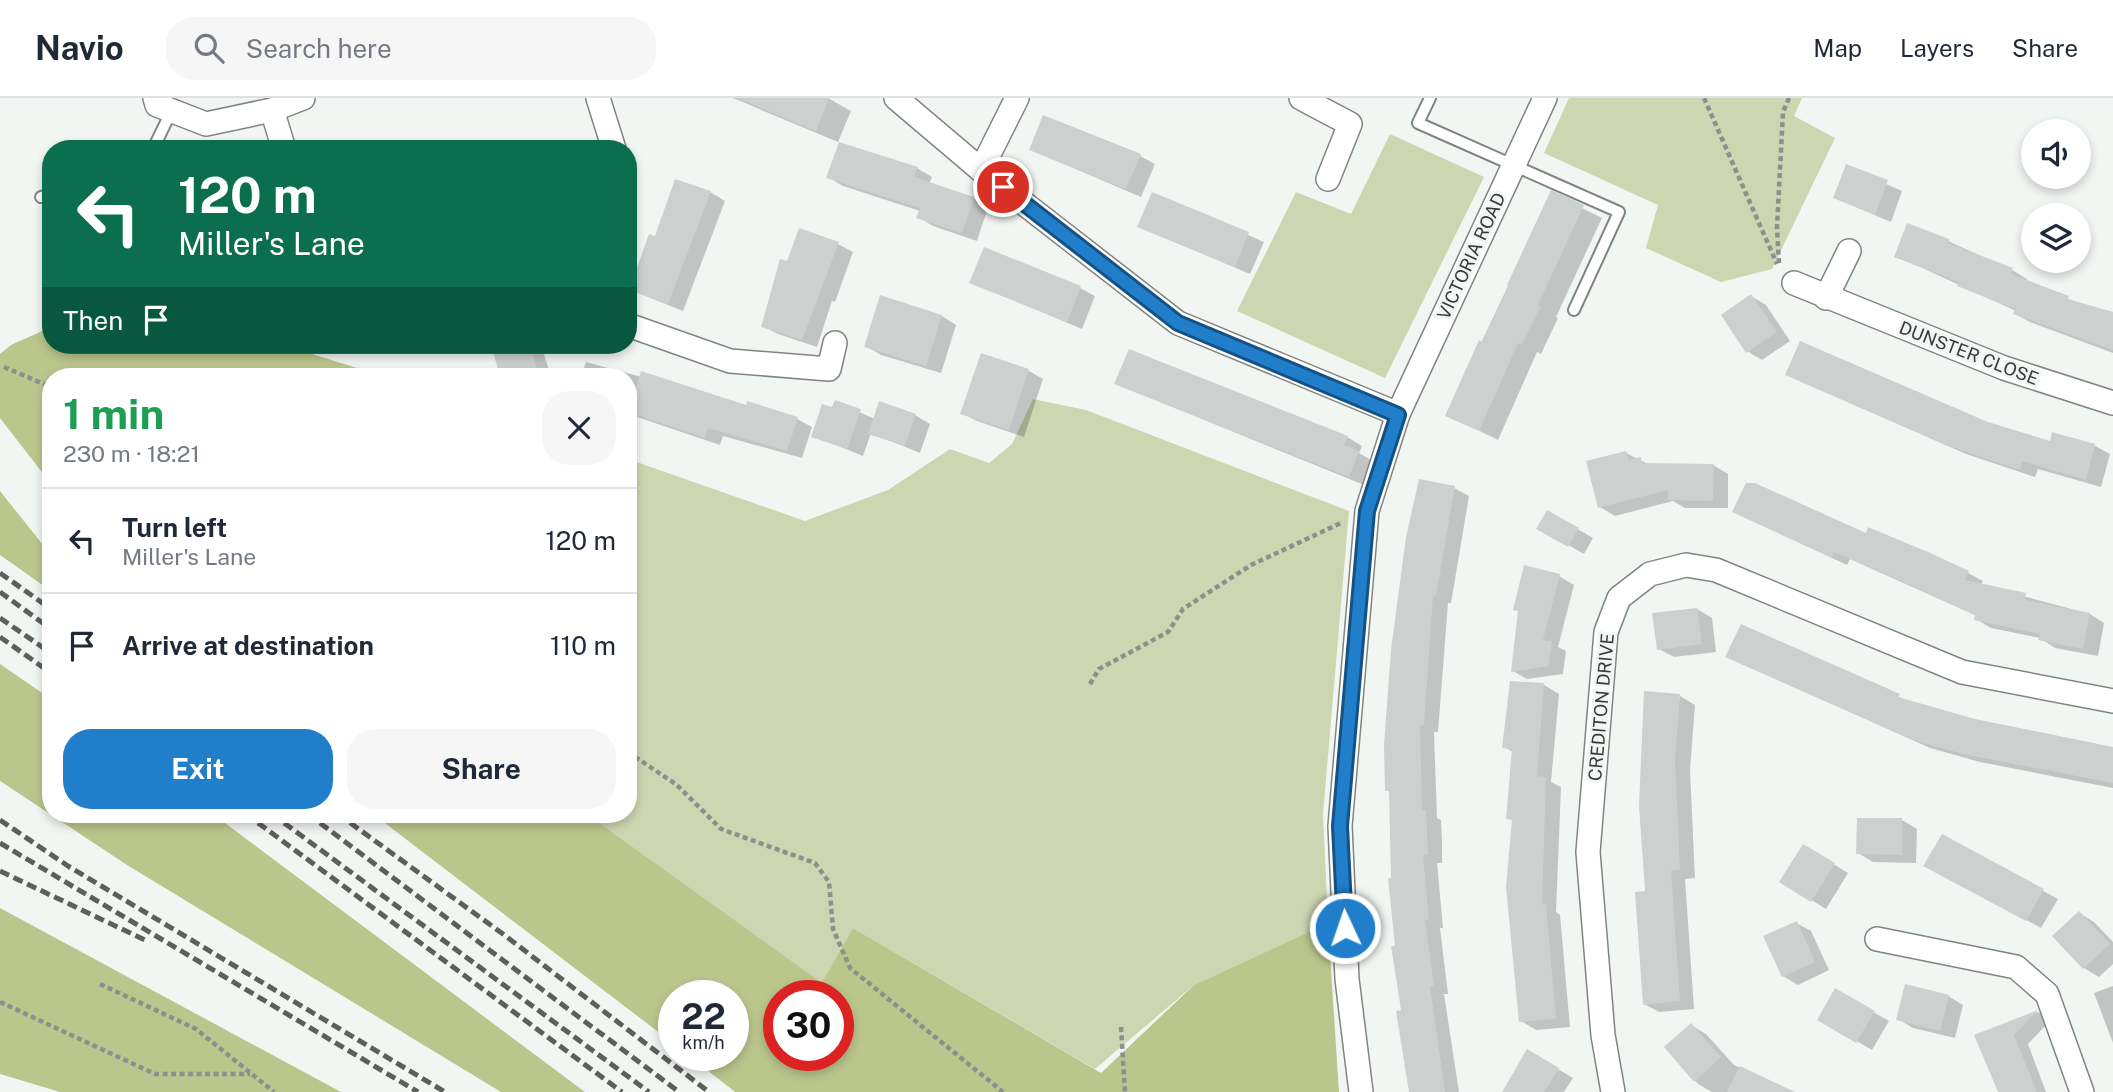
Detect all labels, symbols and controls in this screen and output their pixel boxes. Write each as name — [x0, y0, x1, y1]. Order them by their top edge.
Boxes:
search box — [166, 17, 656, 80]
text: Navio — [35, 29, 124, 67]
icon: search — [190, 29, 228, 67]
text: Search here — [246, 33, 392, 64]
text: Map — [1813, 34, 1862, 62]
text: Layers — [1900, 34, 1974, 62]
text: Share — [2012, 34, 2078, 62]
map controls — [2021, 119, 2091, 273]
button: sound — [2021, 119, 2091, 189]
pin — [973, 157, 1033, 217]
text: 120 m — [178, 166, 317, 224]
icon: left — [63, 168, 154, 259]
icon: arrive — [984, 168, 1022, 206]
street label: VICTORIA ROAD — [1432, 189, 1510, 323]
button: layers — [2021, 203, 2091, 273]
text: Miller's Lane — [178, 225, 365, 262]
icon: arrive — [137, 301, 175, 339]
text: Then — [63, 305, 123, 336]
street label: DUNSTER CLOSE — [1896, 317, 2042, 389]
text: 1 min — [63, 389, 164, 438]
button: close — [542, 391, 616, 465]
text: 230 m · 18:21 — [63, 440, 200, 467]
text: Turn left — [122, 512, 227, 543]
icon: left — [63, 522, 101, 560]
text: 120 m — [545, 525, 616, 556]
text: Miller's Lane — [122, 543, 256, 570]
icon: arrive — [63, 627, 101, 665]
text: Arrive at destination — [122, 630, 374, 661]
text: 110 m — [550, 630, 616, 661]
street label: CREDITON DRIVE — [1584, 632, 1618, 782]
button: Exit — [63, 729, 333, 809]
button: Share — [347, 729, 616, 809]
position arrow — [1308, 891, 1382, 965]
speed limit sign: 30 — [763, 980, 854, 1071]
text: 22 — [681, 996, 726, 1037]
text: km/h — [682, 1032, 725, 1053]

